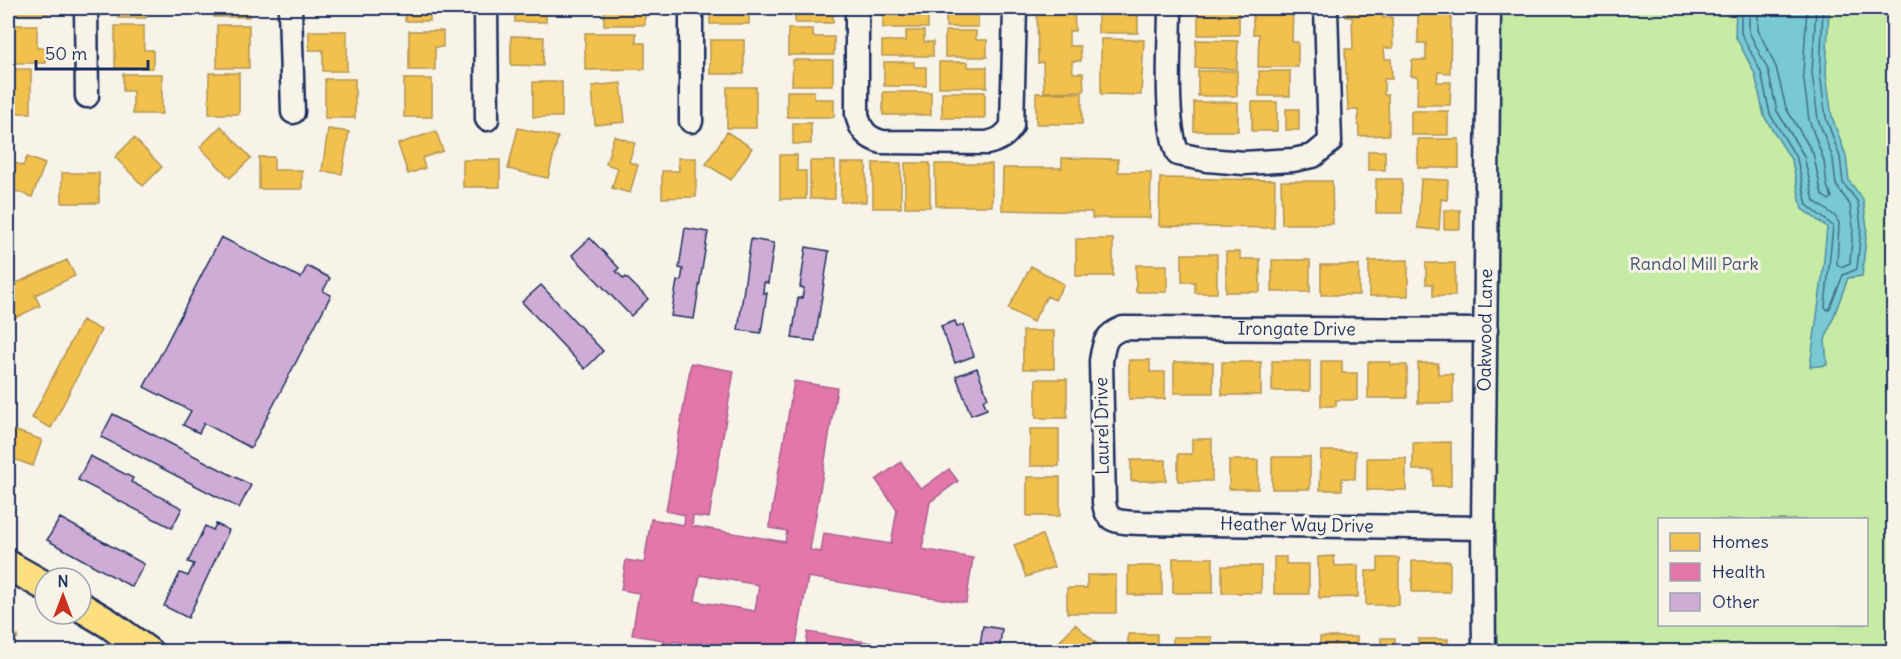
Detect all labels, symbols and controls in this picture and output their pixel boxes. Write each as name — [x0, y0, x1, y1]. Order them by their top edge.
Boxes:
scale bar — [36, 33, 148, 71]
text: 50 m — [45, 42, 87, 65]
park label: Randol Mill Park — [1629, 252, 1759, 275]
street label: Oakwood Lane — [1473, 268, 1497, 392]
street label: Irongate Drive — [1237, 317, 1356, 340]
street label: Laurel Drive — [1089, 377, 1114, 475]
street label: Heather Way Drive — [1220, 512, 1374, 537]
legend — [1658, 518, 1868, 626]
text: Homes — [1712, 530, 1769, 553]
text: Health — [1712, 560, 1765, 583]
north arrow — [33, 566, 93, 626]
text: N — [57, 571, 69, 591]
text: Other — [1712, 590, 1760, 613]

